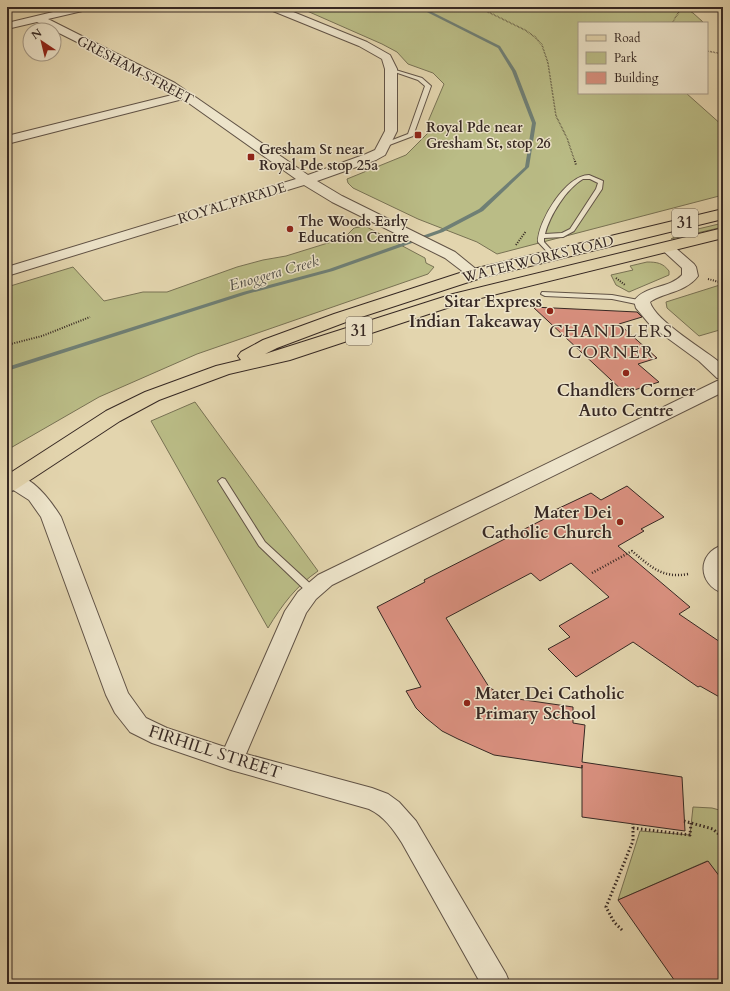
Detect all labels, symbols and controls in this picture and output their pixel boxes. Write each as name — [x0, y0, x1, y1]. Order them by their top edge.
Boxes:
north arrow — [22, 22, 62, 62]
legend — [578, 22, 708, 94]
text: N — [28, 25, 45, 43]
text: Road — [614, 30, 641, 46]
street label: GRESHAM STREET — [73, 31, 197, 109]
text: Park — [614, 50, 638, 66]
text: Building — [614, 70, 659, 86]
place label: Royal Pde near Gresham St, stop 26 — [426, 118, 551, 153]
marker: Royal Pde near Gresham St, stop 26 — [413, 130, 423, 140]
place label: Gresham St near Royal Pde stop 25a — [259, 140, 378, 175]
marker: Gresham St near Royal Pde stop 25a — [246, 152, 256, 162]
street label: ROYAL PARADE — [176, 177, 289, 229]
road number: 31 — [672, 209, 698, 237]
place label: The Woods Early Education Centre — [298, 212, 409, 247]
marker: The Woods Early Education Centre — [285, 224, 295, 234]
street label: WATERWORKS ROAD — [459, 231, 616, 287]
water label: Enoggera Creek — [227, 250, 322, 295]
place label: Sitar Express Indian Takeaway — [409, 290, 542, 333]
marker: Sitar Express Indian Takeaway — [545, 306, 555, 316]
road number: 31 — [346, 317, 372, 345]
district label: CHANDLERS CORNER — [549, 319, 673, 365]
marker: Chandlers Corner Auto Centre — [621, 368, 631, 378]
place label: Chandlers Corner Auto Centre — [557, 379, 695, 422]
place label: Mater Dei Catholic Church — [482, 501, 612, 544]
marker: Mater Dei Catholic Church — [615, 517, 625, 527]
place label: Mater Dei Catholic Primary School — [475, 682, 625, 725]
marker: Mater Dei Catholic Primary School — [462, 698, 472, 708]
street label: FIRHILL STREET — [146, 720, 284, 784]

